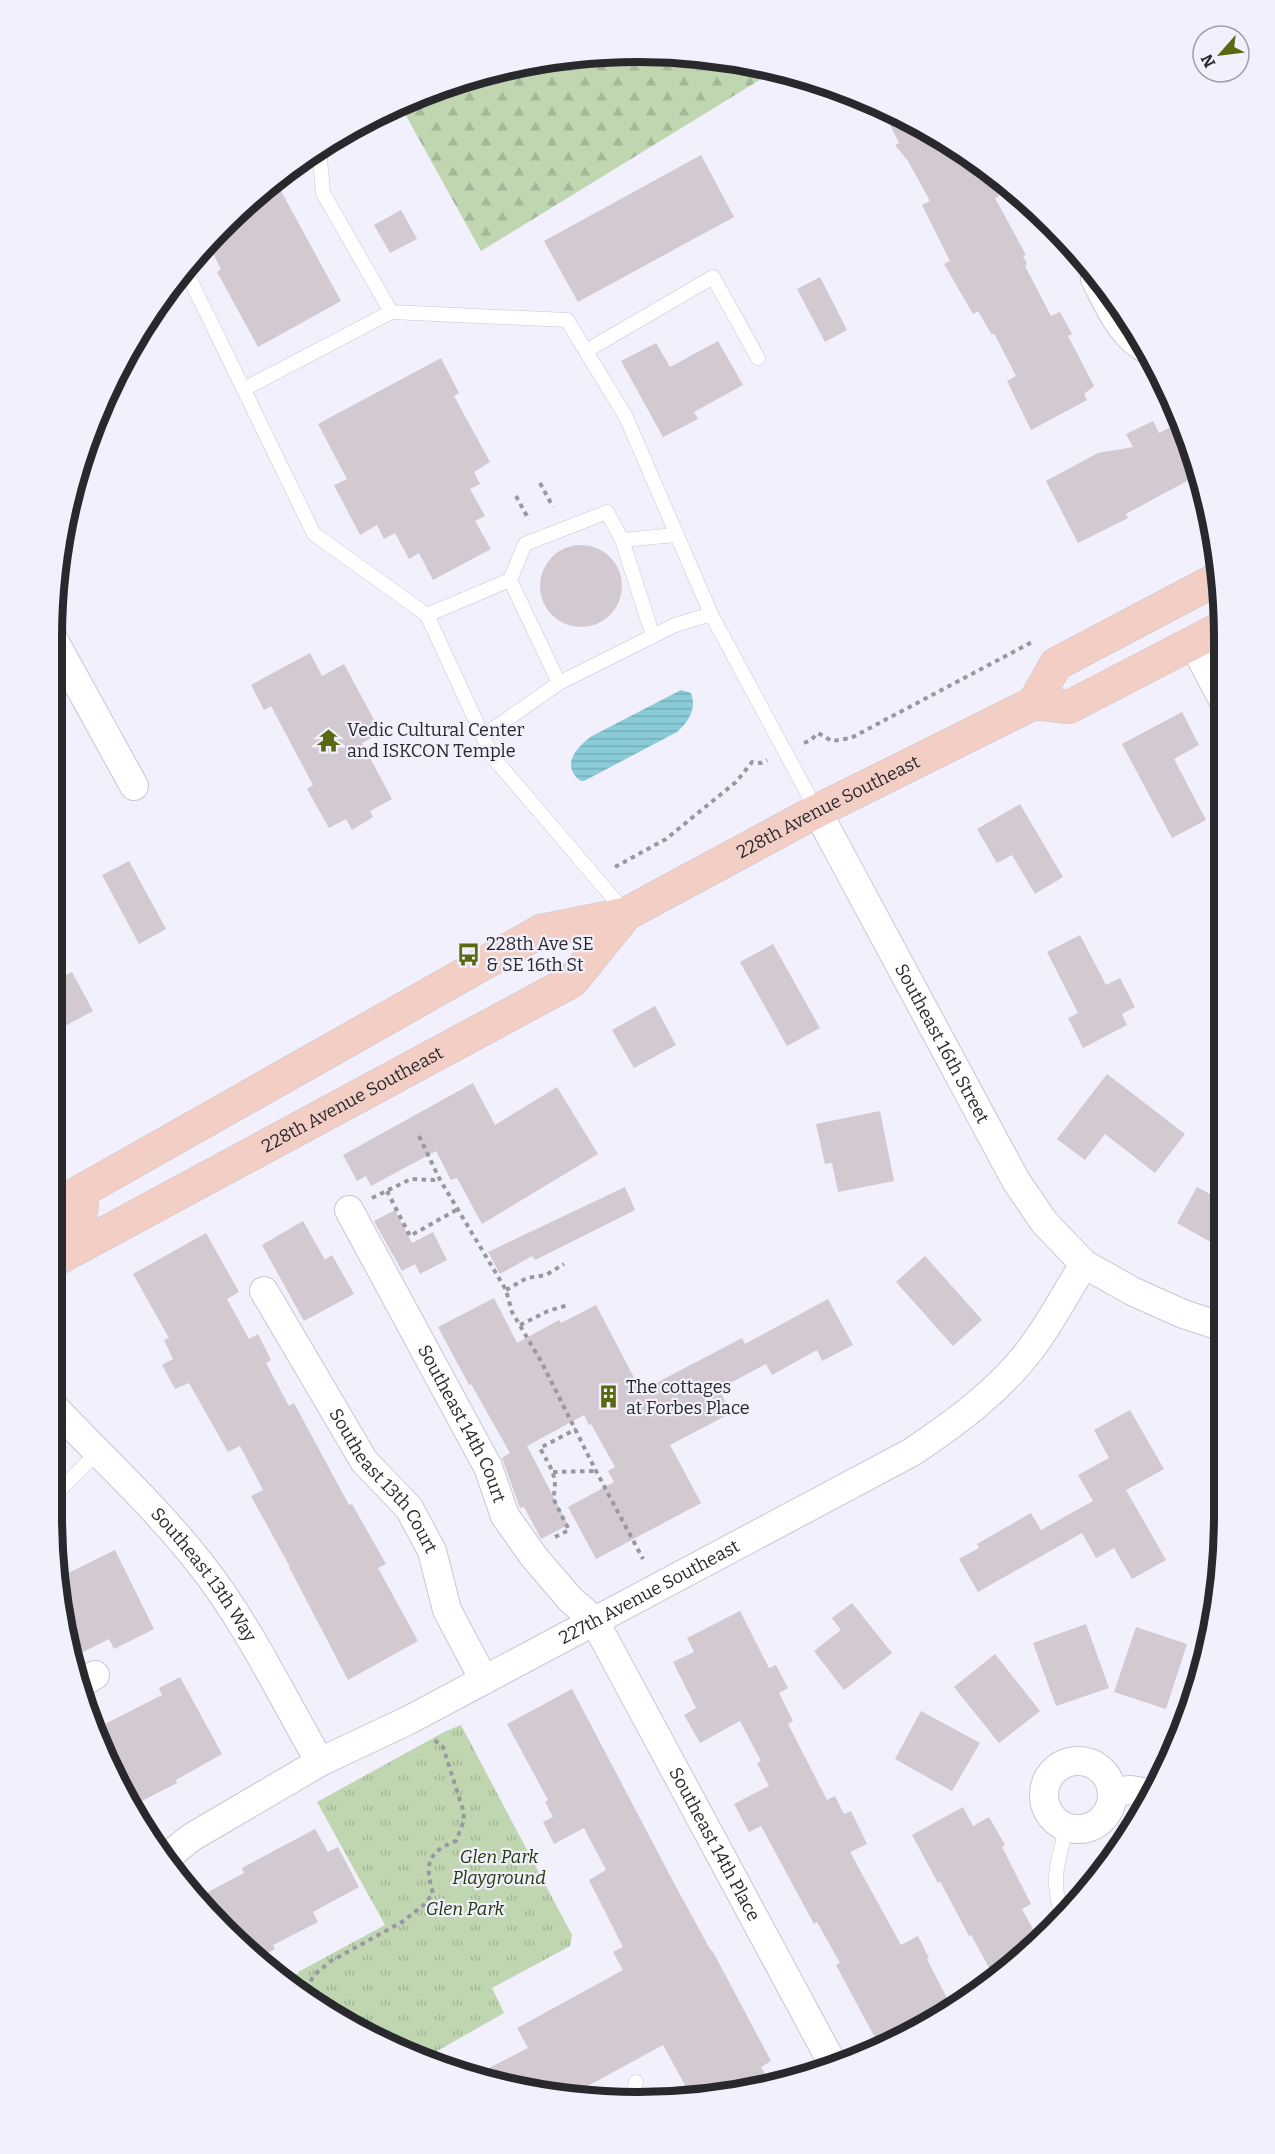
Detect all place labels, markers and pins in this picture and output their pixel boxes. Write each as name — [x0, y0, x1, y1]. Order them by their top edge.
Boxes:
place label: Vedic Cultural Center and ISKCON Temple — [347, 719, 524, 762]
temple icon: Vedic Cultural Center and ISKCON Temple — [316, 727, 342, 753]
place label: 228th Ave SE & SE 16th St — [486, 933, 594, 976]
bus stop icon: 228th Ave SE & SE 16th St — [455, 941, 481, 967]
place label: The cottages at Forbes Place — [626, 1376, 750, 1419]
building icon: The cottages at Forbes Place — [595, 1384, 621, 1410]

